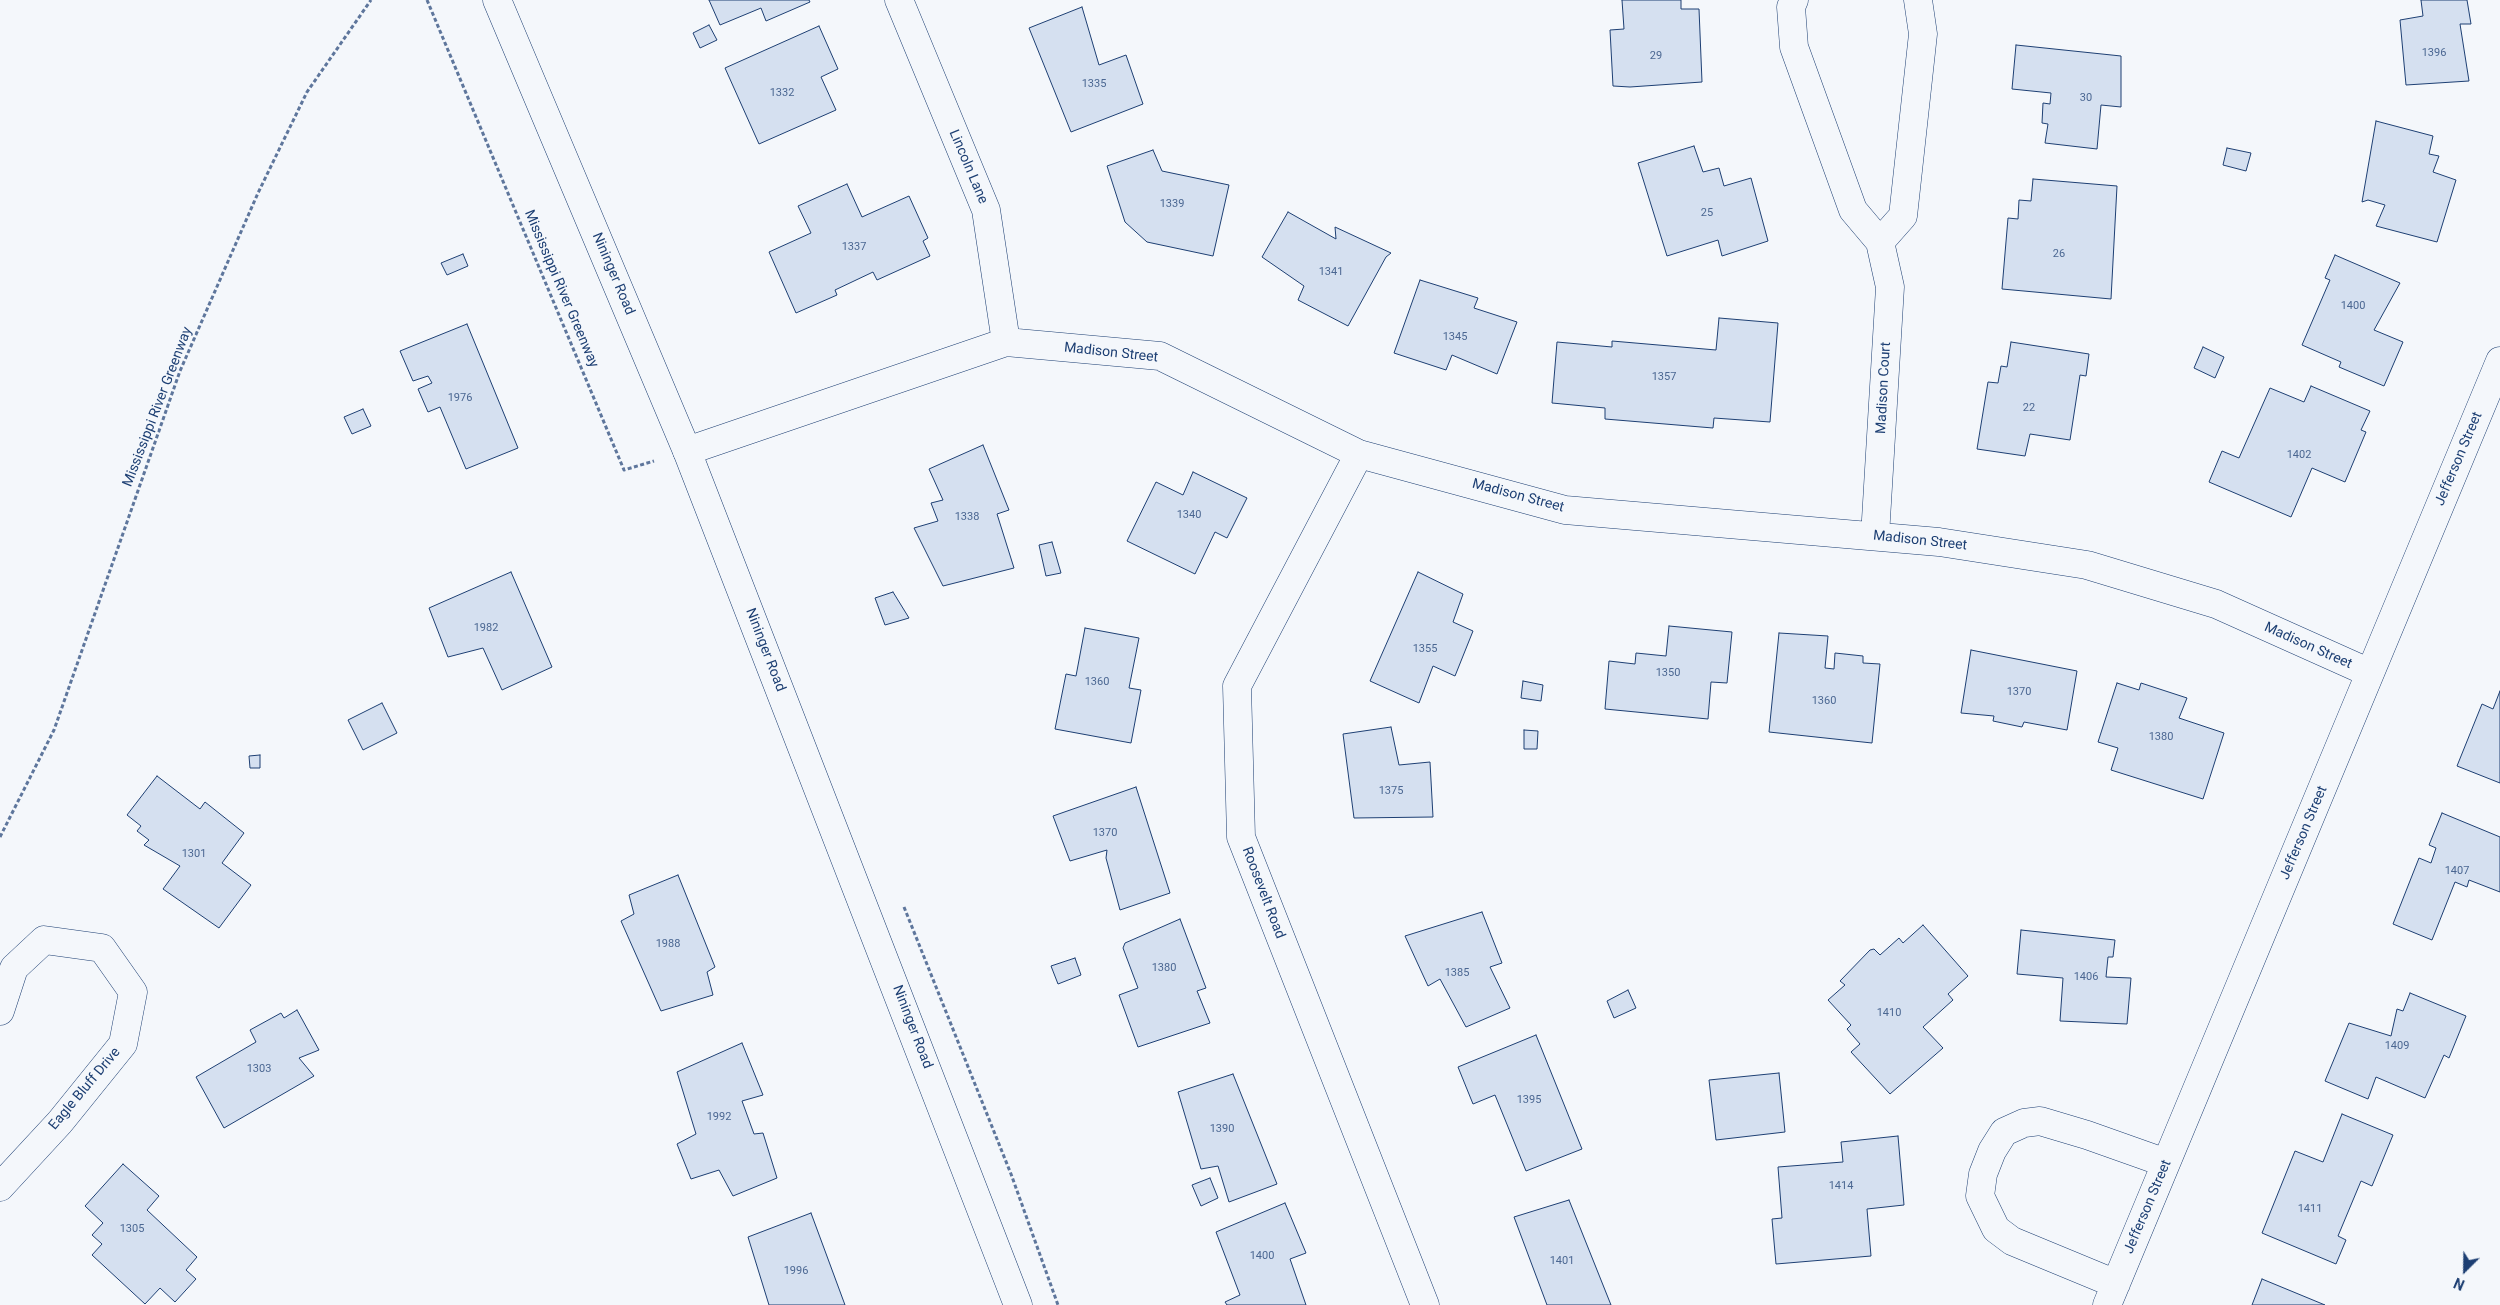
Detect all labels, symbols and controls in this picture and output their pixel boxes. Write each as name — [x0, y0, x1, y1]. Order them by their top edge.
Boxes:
house number: 1396 — [2422, 46, 2446, 60]
house number: 29 — [1650, 49, 1662, 63]
house number: 1335 — [1082, 77, 1106, 91]
house number: 1332 — [770, 86, 794, 100]
house number: 30 — [2080, 91, 2092, 105]
street label: Lincoln Lane — [945, 127, 991, 207]
house number: 1339 — [1160, 197, 1184, 211]
house number: 25 — [1701, 206, 1713, 220]
street label: Mississippi River Greenway — [520, 208, 602, 370]
street label: Nininger Road — [588, 230, 638, 318]
house number: 1337 — [842, 240, 866, 254]
house number: 26 — [2053, 247, 2065, 261]
house number: 1341 — [1319, 265, 1343, 279]
house number: 1400 — [2341, 299, 2365, 313]
street label: Mississippi River Greenway — [120, 325, 196, 489]
house number: 1345 — [1443, 330, 1467, 344]
street label: Madison Street — [1063, 340, 1159, 366]
street label: Madison Court — [1873, 342, 1895, 434]
house number: 1357 — [1652, 370, 1676, 384]
house number: 1976 — [448, 391, 472, 405]
house number: 22 — [2023, 401, 2035, 415]
street label: Jefferson Street — [2432, 410, 2486, 508]
house number: 1402 — [2287, 448, 2311, 462]
street label: Madison Street — [1470, 476, 1566, 516]
house number: 1340 — [1177, 508, 1201, 522]
house number: 1338 — [955, 510, 979, 524]
street label: Madison Street — [1872, 528, 1968, 554]
street label: Nininger Road — [741, 606, 789, 694]
street label: Madison Street — [2261, 619, 2355, 673]
house number: 1982 — [474, 621, 498, 635]
house number: 1355 — [1413, 642, 1437, 656]
house number: 1350 — [1656, 666, 1680, 680]
house number: 1360 — [1085, 675, 1109, 689]
house number: 1370 — [2007, 685, 2031, 699]
house number: 1360 — [1812, 694, 1836, 708]
house number: 1380 — [2149, 730, 2173, 744]
house number: 1375 — [1379, 784, 1403, 798]
street label: Jefferson Street — [2277, 784, 2331, 882]
house number: 1370 — [1093, 826, 1117, 840]
street label: Roosevelt Road — [1238, 845, 1288, 941]
house number: 1301 — [182, 847, 206, 861]
house number: 1407 — [2445, 864, 2469, 878]
house number: 1988 — [656, 937, 680, 951]
house number: 1380 — [1152, 961, 1176, 975]
house number: 1385 — [1445, 966, 1469, 980]
house number: 1406 — [2074, 970, 2098, 984]
street label: Nininger Road — [888, 983, 936, 1071]
house number: 1410 — [1877, 1006, 1901, 1020]
house number: 1409 — [2385, 1039, 2409, 1053]
street label: Eagle Bluff Drive — [46, 1044, 124, 1134]
house number: 1303 — [247, 1062, 271, 1076]
house number: 1395 — [1517, 1093, 1541, 1107]
house number: 1992 — [707, 1110, 731, 1124]
house number: 1390 — [1210, 1122, 1234, 1136]
street label: Jefferson Street — [2121, 1158, 2175, 1256]
house number: 1414 — [1829, 1179, 1853, 1193]
house number: 1411 — [2298, 1202, 2322, 1216]
house number: 1305 — [120, 1222, 144, 1236]
north arrow — [2440, 1245, 2490, 1295]
house number: 1400 — [1250, 1249, 1274, 1263]
house number: 1401 — [1550, 1254, 1574, 1268]
house number: 1996 — [784, 1264, 808, 1278]
text: N — [2451, 1275, 2467, 1293]

